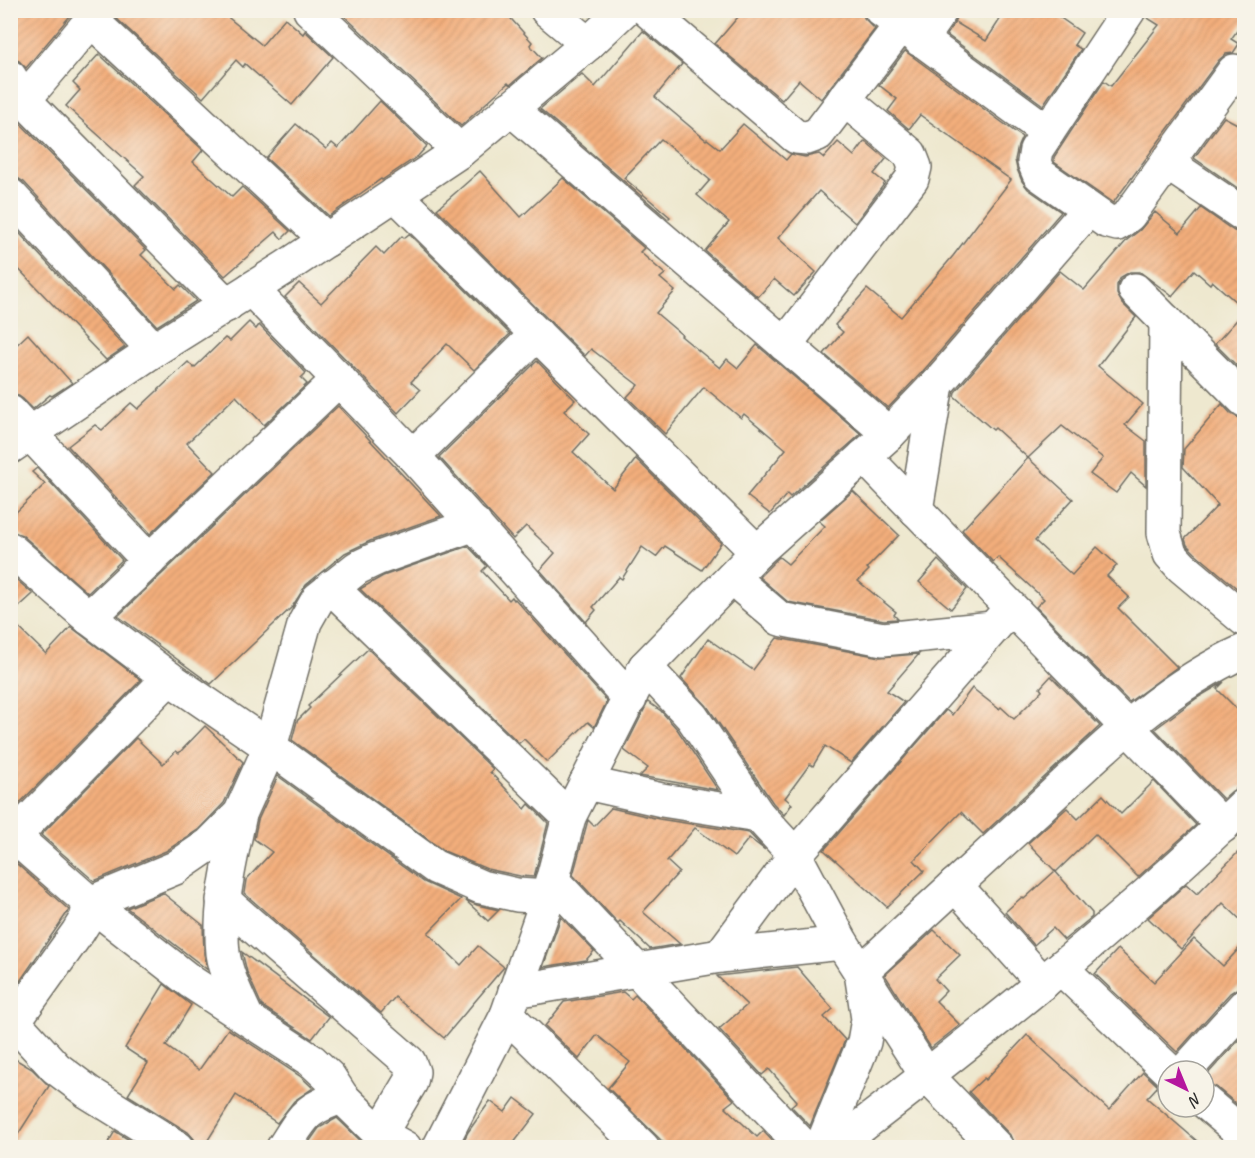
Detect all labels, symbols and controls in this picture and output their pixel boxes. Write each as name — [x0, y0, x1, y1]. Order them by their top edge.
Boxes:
north arrow — [1156, 1059, 1216, 1119]
text: N — [1183, 1089, 1206, 1112]

